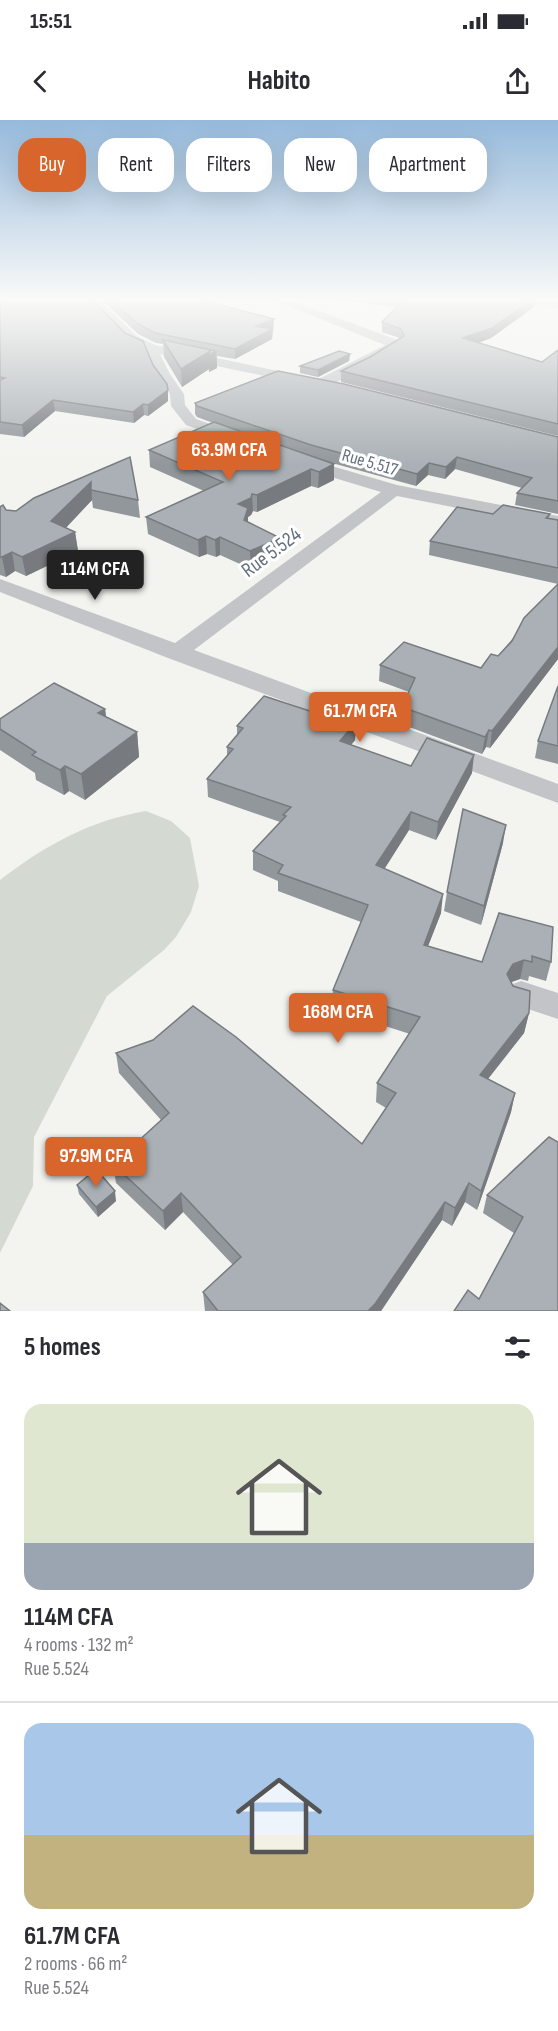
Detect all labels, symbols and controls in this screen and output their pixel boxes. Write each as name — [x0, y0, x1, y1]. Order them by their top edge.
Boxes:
text: 15:51 — [30, 8, 72, 35]
icon: back — [24, 65, 57, 98]
text: Habito — [247, 65, 311, 97]
icon: share — [501, 65, 534, 98]
chip: Buy — [18, 138, 86, 192]
chip: Rent — [98, 138, 174, 192]
chip: Filters — [186, 138, 272, 192]
chip: New — [284, 138, 357, 192]
chip: Apartment — [369, 138, 487, 192]
pin: 63.9M CFA — [160, 431, 298, 482]
text: 63.9M CFA — [191, 438, 267, 462]
street label: Rue 5.517 — [340, 445, 401, 481]
street label: Rue 5.524 — [237, 522, 306, 583]
pin: 114M CFA — [33, 550, 157, 601]
text: 114M CFA — [61, 557, 129, 581]
pin: 61.7M CFA — [291, 692, 429, 743]
text: 61.7M CFA — [323, 699, 397, 723]
pin: 168M CFA — [276, 993, 400, 1044]
text: 168M CFA — [303, 1000, 373, 1024]
pin: 97.9M CFA — [27, 1137, 165, 1188]
text: 97.9M CFA — [59, 1144, 133, 1168]
icon: filters — [501, 1331, 534, 1364]
text: 5 homes — [24, 1332, 101, 1363]
icon: home — [225, 1443, 333, 1551]
text: 114M CFA — [24, 1602, 113, 1633]
text: 4 rooms · 132 m² — [24, 1633, 134, 1657]
text: Rue 5.524 — [24, 1657, 89, 1681]
icon: home — [225, 1762, 333, 1870]
text: 61.7M CFA — [24, 1921, 120, 1952]
text: 2 rooms · 66 m² — [24, 1952, 128, 1976]
text: Rue 5.524 — [24, 1976, 89, 2000]

